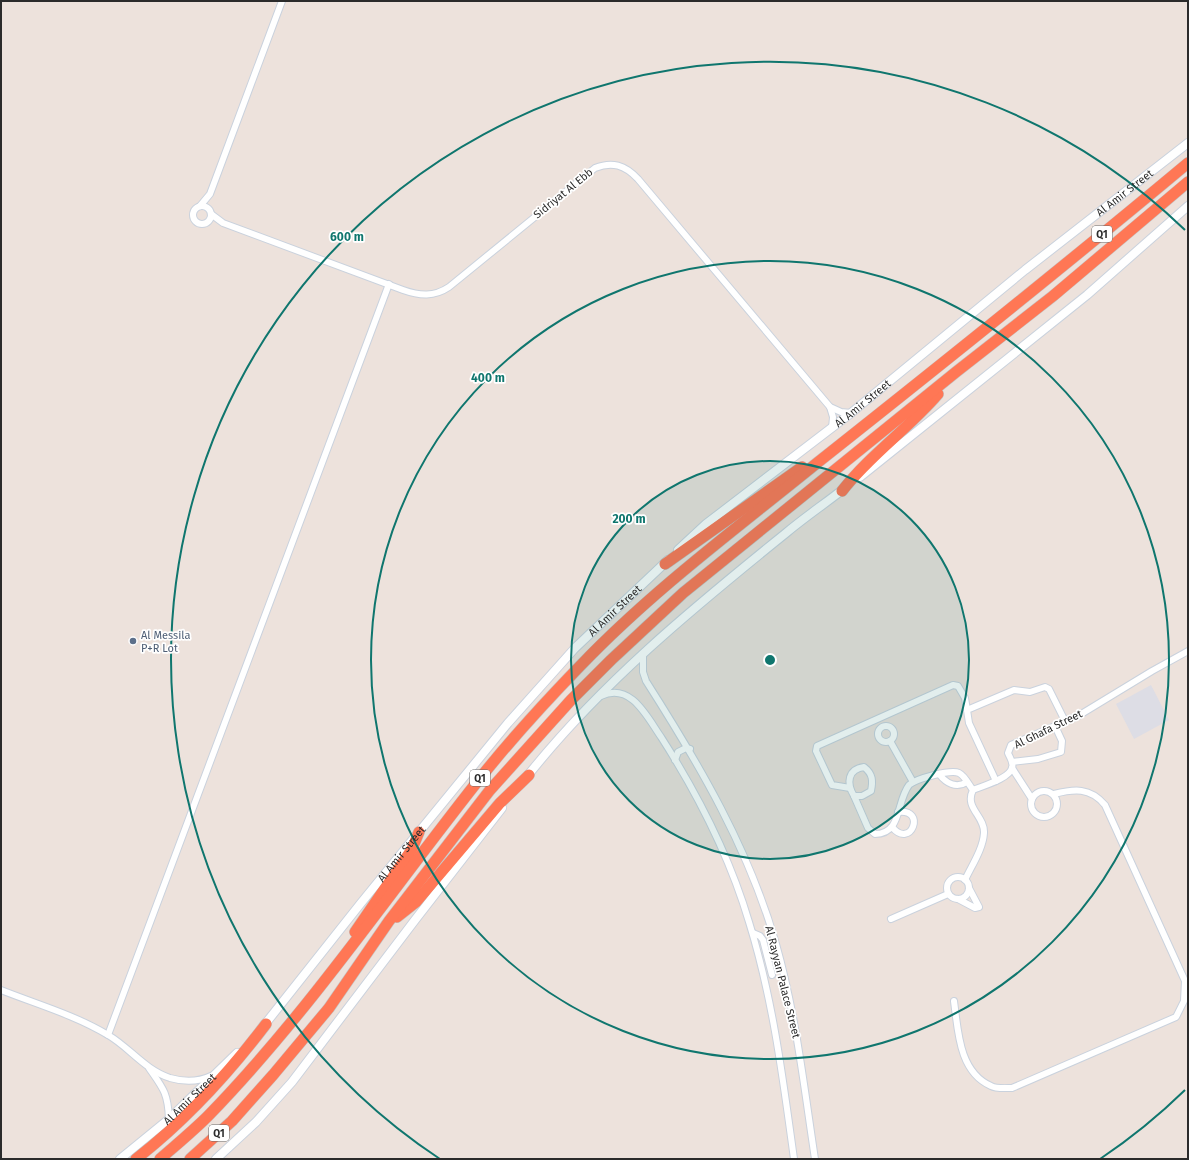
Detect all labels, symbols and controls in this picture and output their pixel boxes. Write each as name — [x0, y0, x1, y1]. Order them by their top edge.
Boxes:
street label: Sidriyat Al Ebb — [531, 166, 596, 221]
street label: Al Amir Street — [1094, 167, 1156, 219]
road number: Q1 — [1092, 226, 1112, 242]
text: 600 m — [330, 230, 364, 244]
text: 400 m — [471, 371, 505, 385]
street label: Al Amir Street — [832, 377, 894, 430]
text: 200 m — [612, 512, 646, 526]
street label: Al Amir Street — [586, 583, 644, 639]
place label: Al Messila P+R Lot — [141, 629, 190, 655]
marker: Al Messila P+R Lot — [128, 636, 138, 646]
centre of rings — [763, 653, 777, 667]
street label: Al Ghafa Street — [1012, 707, 1084, 752]
road number: Q1 — [470, 770, 490, 786]
street label: Al Amir Street — [375, 823, 428, 885]
street label: Al Rayyan Palace Street — [762, 925, 803, 1040]
street label: Al Amir Street — [161, 1071, 219, 1128]
road number: Q1 — [209, 1125, 229, 1141]

